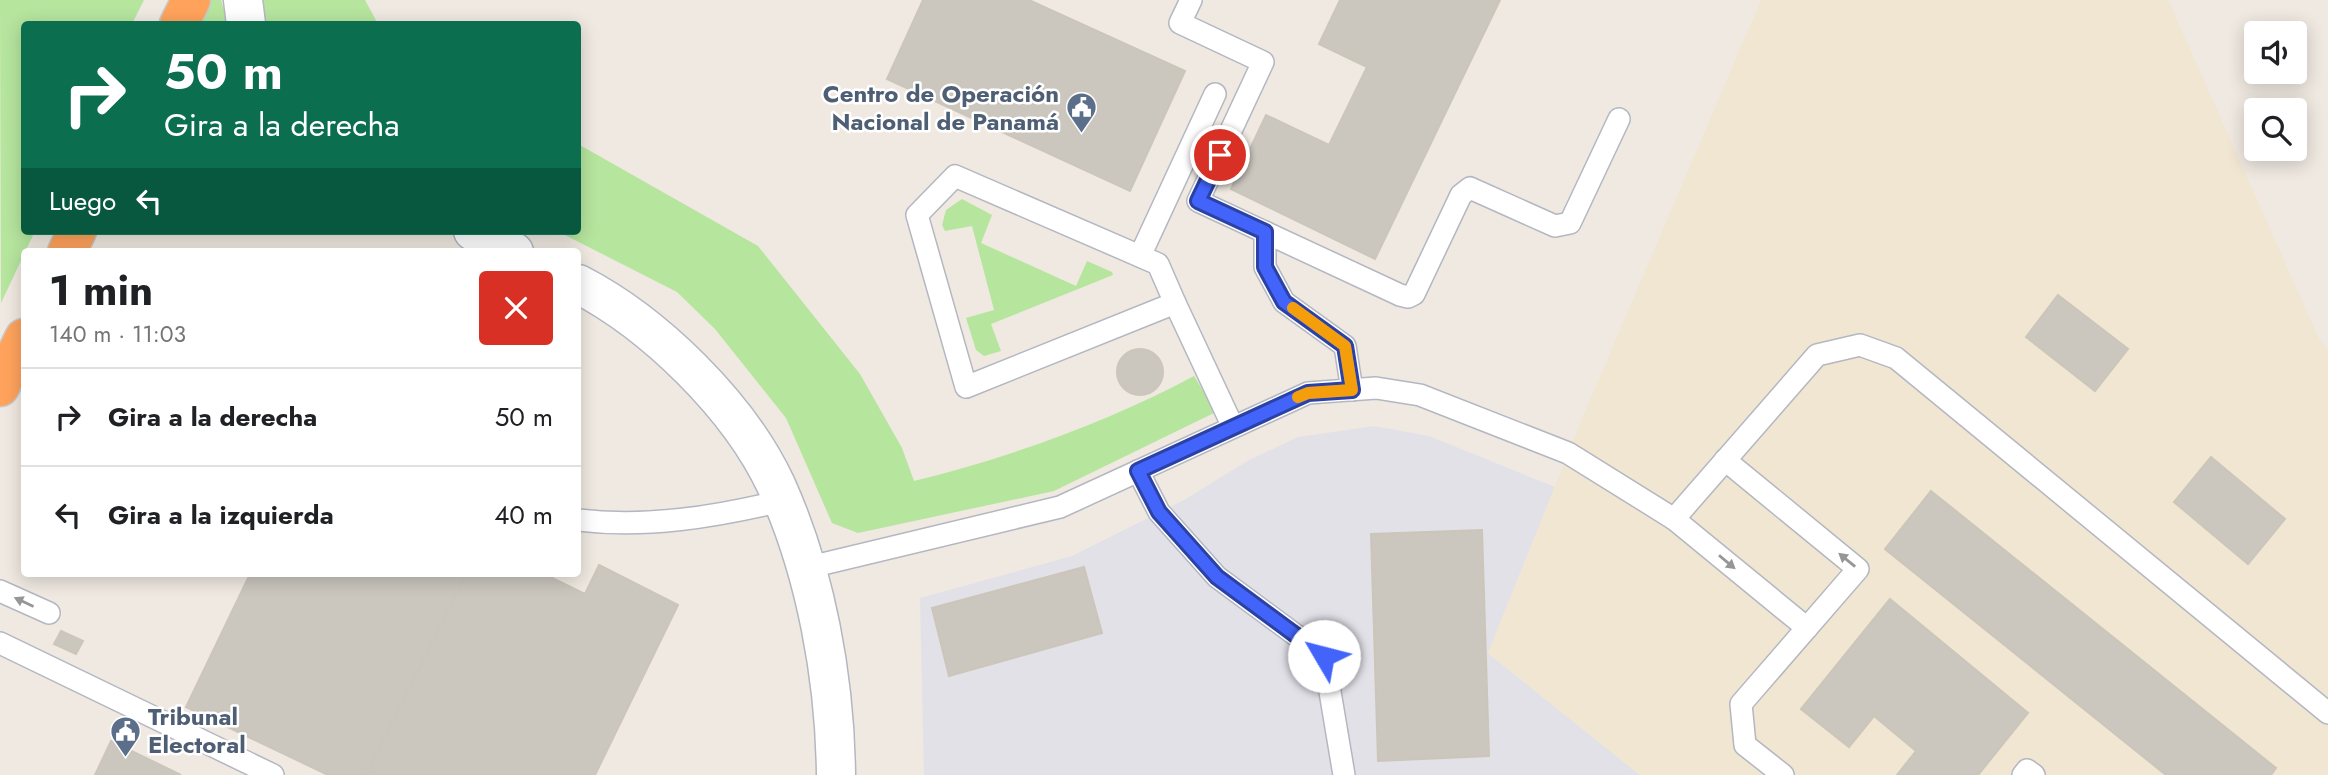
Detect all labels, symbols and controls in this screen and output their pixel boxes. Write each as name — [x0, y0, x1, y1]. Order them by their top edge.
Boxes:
map controls — [2244, 21, 2307, 161]
button: sound — [2244, 21, 2307, 84]
text: 50 m — [164, 37, 283, 107]
icon: right — [49, 49, 140, 140]
place label: Centro de Operación Nacional de Panamá — [823, 76, 1059, 139]
public building icon: Centro de Operación Nacional de Panamá — [1065, 91, 1099, 135]
button: search — [2244, 98, 2307, 161]
text: Gira a la derecha — [164, 102, 400, 148]
pin — [1190, 125, 1250, 185]
icon: arrive — [1201, 136, 1239, 174]
text: Luego — [49, 182, 116, 220]
icon: left — [130, 182, 168, 220]
text: 1 min — [49, 260, 153, 321]
button: close — [479, 271, 553, 345]
text: 140 m · 11:03 — [49, 317, 186, 351]
icon: right — [49, 398, 87, 436]
text: Gira a la derecha — [108, 398, 317, 436]
text: 50 m — [495, 398, 553, 436]
icon: left — [49, 496, 87, 534]
text: Gira a la izquierda — [108, 496, 334, 534]
text: 40 m — [494, 496, 553, 534]
one-way arrow — [1839, 553, 1856, 568]
one-way arrow — [1718, 554, 1735, 569]
one-way arrow — [14, 596, 35, 607]
position arrow — [1287, 619, 1361, 693]
place label: Tribunal Electoral — [148, 699, 246, 762]
public building icon: Tribunal Electoral — [108, 714, 142, 758]

